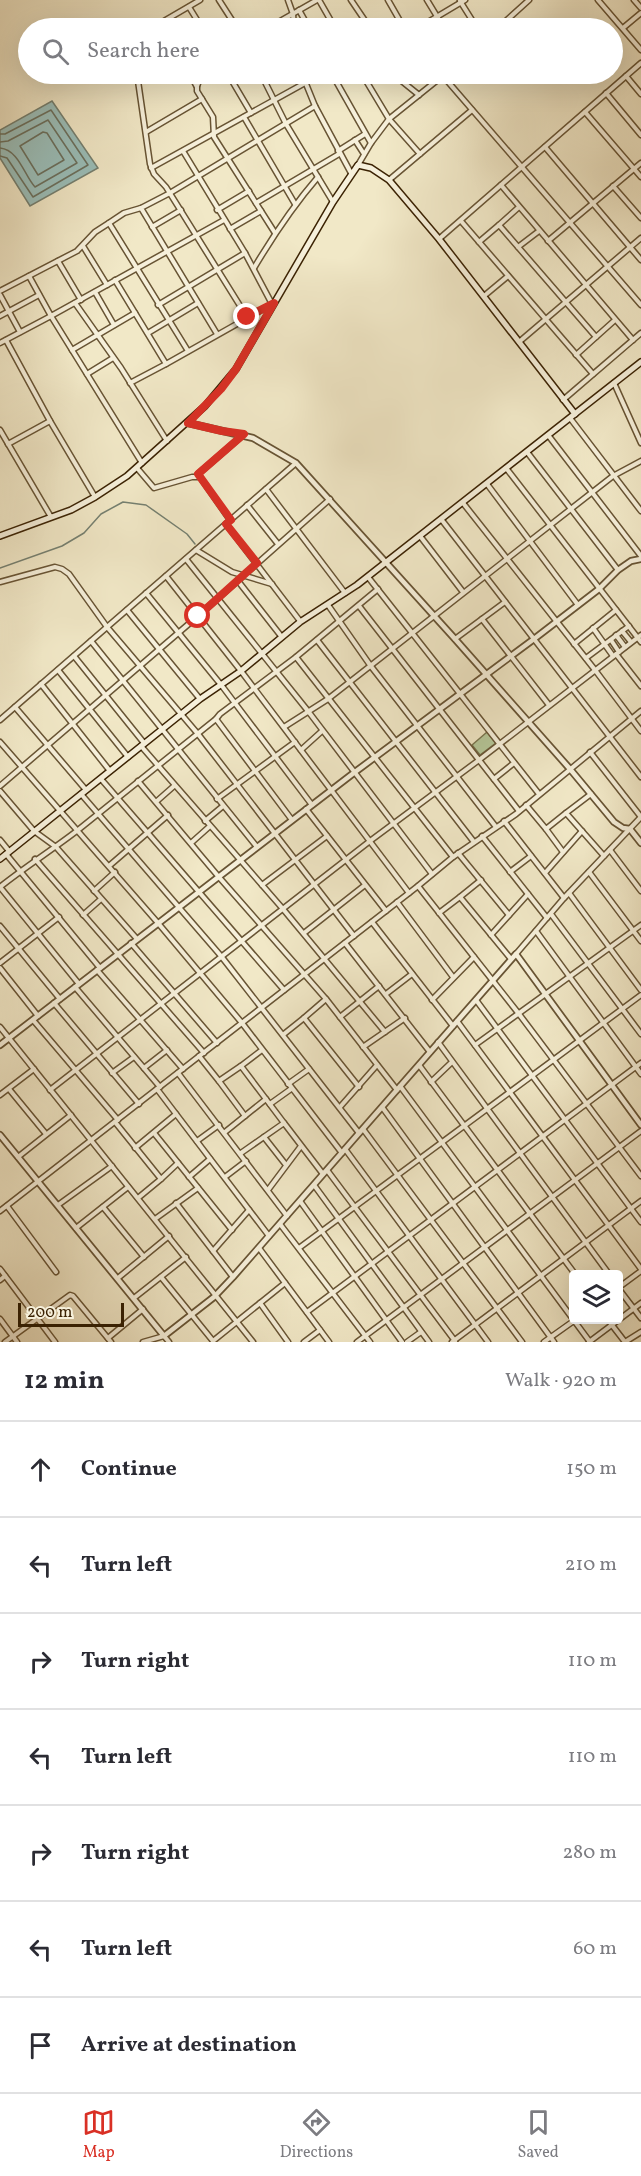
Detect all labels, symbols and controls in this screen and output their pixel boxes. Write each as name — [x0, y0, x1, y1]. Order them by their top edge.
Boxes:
search box — [18, 18, 623, 84]
icon: search — [39, 35, 72, 68]
text: Search here — [87, 36, 200, 67]
route end — [233, 303, 259, 329]
route start — [184, 602, 210, 628]
map controls — [569, 1270, 623, 1324]
button: layers — [569, 1270, 623, 1324]
scale bar — [18, 1300, 124, 1328]
text: 200 m — [27, 1302, 72, 1324]
text: 12 min — [24, 1363, 105, 1399]
text: Walk · 920 m — [505, 1367, 617, 1395]
icon: ahead — [24, 1453, 57, 1486]
text: Continue — [81, 1454, 177, 1485]
text: 150 m — [566, 1455, 617, 1483]
icon: left — [24, 1549, 57, 1582]
text: Turn left — [81, 1550, 172, 1581]
text: 210 m — [565, 1551, 617, 1579]
icon: right — [24, 1645, 57, 1678]
text: Turn right — [81, 1646, 189, 1677]
text: 110 m — [568, 1647, 617, 1675]
icon: left — [24, 1741, 57, 1774]
text: Turn left — [81, 1742, 172, 1773]
text: 110 m — [568, 1743, 617, 1771]
icon: right — [24, 1837, 57, 1870]
text: Turn right — [81, 1838, 189, 1869]
text: 280 m — [562, 1839, 617, 1867]
icon: left — [24, 1933, 57, 1966]
text: Turn left — [81, 1934, 172, 1965]
text: 60 m — [573, 1935, 617, 1963]
icon: arrive — [24, 2029, 57, 2062]
text: Arrive at destination — [81, 2030, 297, 2061]
tab: Map — [82, 2106, 115, 2164]
tab: Directions — [280, 2106, 353, 2164]
tab: Saved — [518, 2106, 559, 2164]

